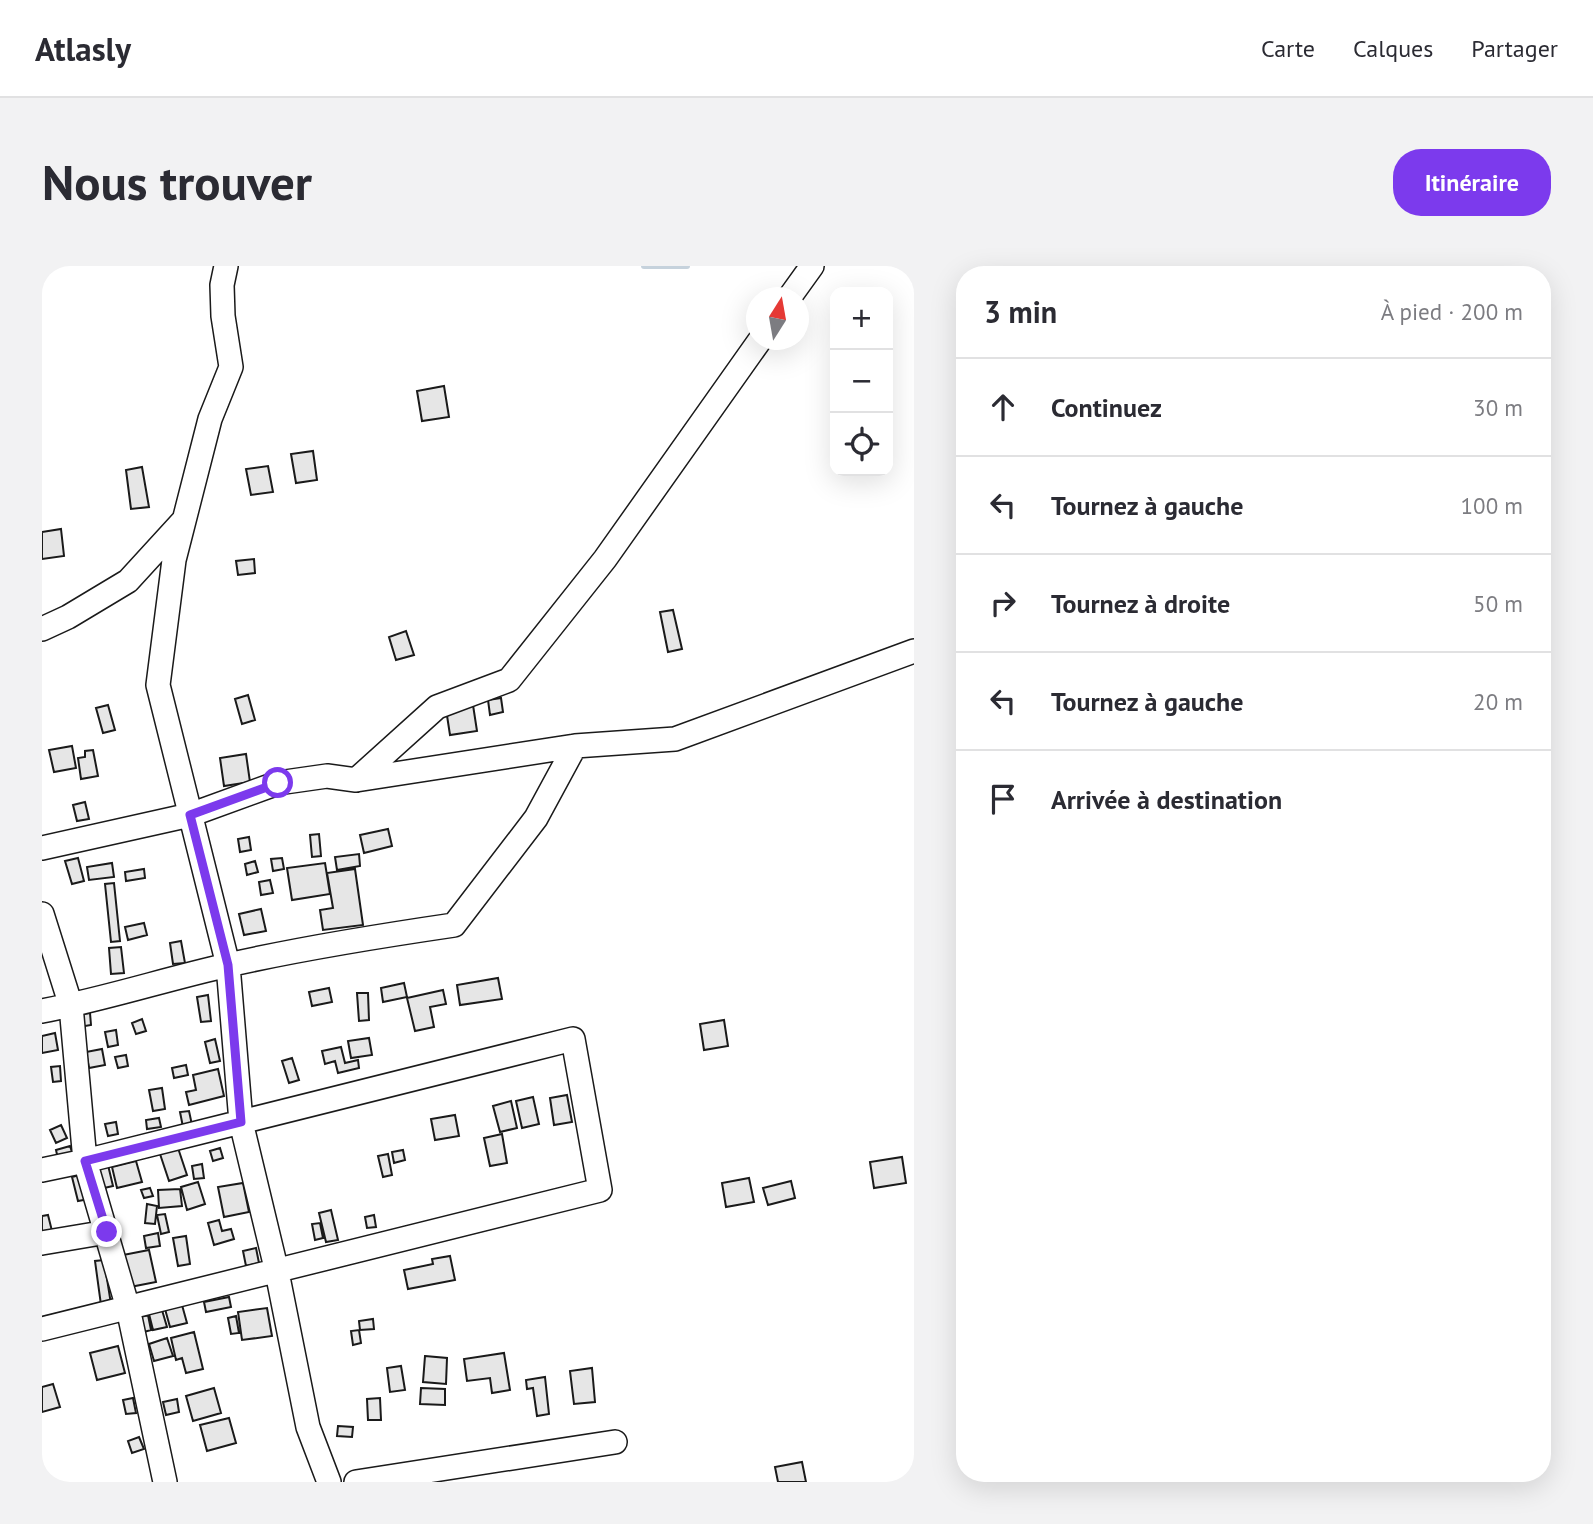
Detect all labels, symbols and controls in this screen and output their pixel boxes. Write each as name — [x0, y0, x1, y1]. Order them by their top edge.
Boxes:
text: Atlasly — [35, 27, 131, 70]
text: Carte — [1261, 33, 1315, 64]
text: Calques — [1353, 33, 1433, 64]
text: Partager — [1471, 33, 1558, 64]
button: Itinéraire — [1393, 149, 1551, 216]
text: Nous trouver — [42, 150, 312, 214]
north arrow — [746, 287, 809, 350]
map controls — [830, 287, 893, 476]
button: + — [830, 287, 893, 350]
text: 3 min — [984, 292, 1057, 331]
text: À pied · 200 m — [1381, 297, 1523, 326]
button: − — [830, 350, 893, 413]
icon: ahead — [984, 388, 1022, 426]
text: Continuez — [1051, 391, 1162, 424]
text: 30 m — [1473, 393, 1523, 422]
button: locate — [830, 413, 893, 476]
icon: left — [984, 486, 1022, 524]
text: Tournez à gauche — [1051, 489, 1243, 522]
text: 100 m — [1461, 491, 1523, 520]
icon: right — [984, 584, 1022, 622]
text: Tournez à droite — [1051, 587, 1230, 620]
text: 50 m — [1473, 589, 1523, 618]
icon: left — [984, 682, 1022, 720]
text: Tournez à gauche — [1051, 685, 1243, 718]
text: 20 m — [1473, 687, 1523, 716]
route start — [262, 767, 293, 798]
icon: arrive — [984, 780, 1022, 818]
text: Arrivée à destination — [1051, 783, 1282, 816]
route end — [91, 1216, 122, 1247]

